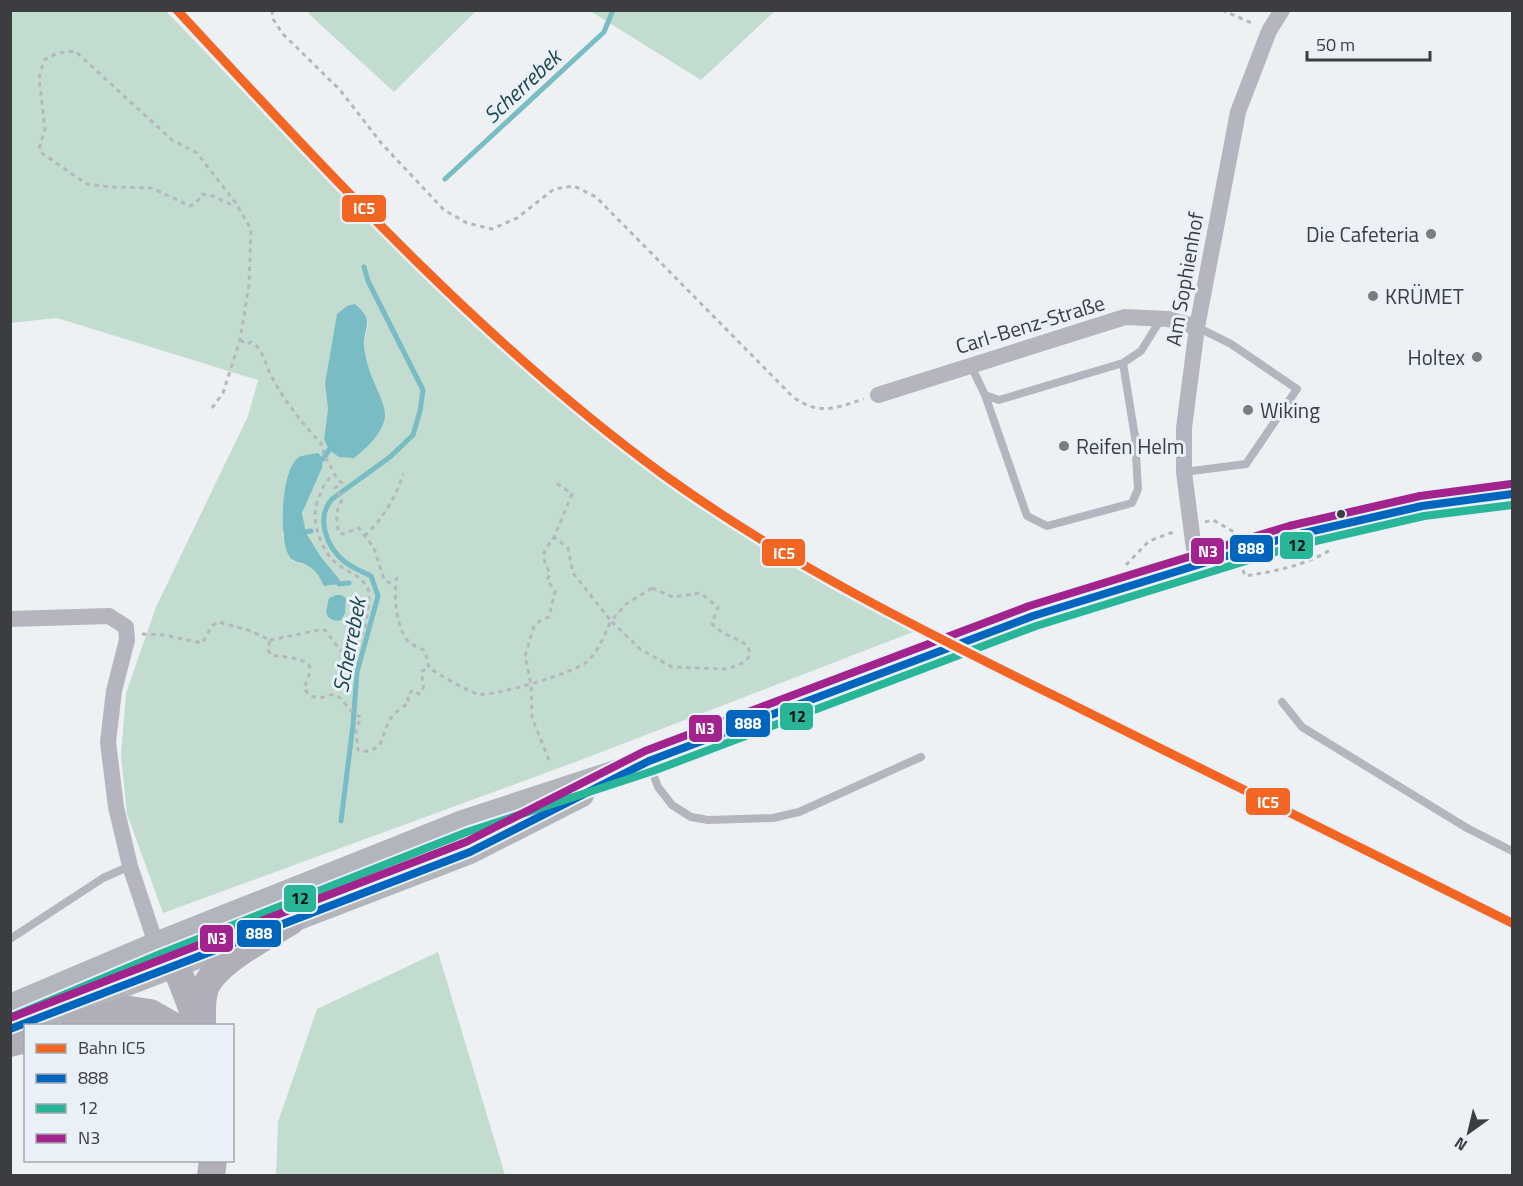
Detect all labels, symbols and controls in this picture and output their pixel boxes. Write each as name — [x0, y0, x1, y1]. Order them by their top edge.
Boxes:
scale bar — [1307, 24, 1430, 62]
text: 50 m — [1316, 31, 1355, 58]
water label: Scherrebek — [475, 39, 570, 131]
line badge: IC5 — [341, 194, 387, 223]
text: IC5 — [353, 196, 375, 220]
street label: Am Sophienhof — [1156, 210, 1212, 348]
place label: Die Cafeteria — [1306, 218, 1419, 250]
marker: Die Cafeteria — [1424, 227, 1438, 241]
place label: KRÜMET — [1385, 280, 1464, 312]
street label: Carl-Benz-Straße — [951, 286, 1109, 362]
marker: KRÜMET — [1366, 289, 1380, 303]
place label: Holtex — [1408, 341, 1465, 373]
marker: Holtex — [1470, 350, 1484, 364]
place label: Wiking — [1260, 394, 1320, 426]
marker: Wiking — [1241, 403, 1255, 417]
place label: Reifen Helm — [1076, 430, 1184, 462]
marker: Reifen Helm — [1057, 439, 1071, 453]
unlabelled marker — [1335, 508, 1347, 520]
line badge: 12 — [1279, 531, 1314, 560]
text: 12 — [1288, 533, 1306, 557]
line badge: 888 — [1229, 534, 1274, 563]
text: 888 — [1238, 536, 1264, 560]
line badge: N3 — [1190, 537, 1225, 565]
line badge: IC5 — [761, 538, 806, 567]
text: N3 — [1198, 539, 1218, 563]
text: IC5 — [773, 541, 795, 565]
water label: Scherrebek — [323, 593, 375, 695]
line badge: 12 — [779, 702, 814, 731]
text: 12 — [788, 704, 806, 728]
line badge: 888 — [725, 709, 771, 738]
text: 888 — [735, 711, 761, 735]
line badge: N3 — [688, 714, 723, 743]
text: N3 — [695, 716, 715, 740]
line badge: IC5 — [1245, 787, 1291, 816]
text: IC5 — [1257, 790, 1279, 814]
line badge: 12 — [283, 884, 317, 913]
text: 12 — [291, 886, 309, 910]
line badge: 888 — [236, 919, 282, 948]
text: 888 — [246, 921, 272, 945]
line badge: N3 — [199, 924, 234, 953]
text: N3 — [207, 926, 227, 950]
legend — [24, 1024, 234, 1162]
text: Bahn IC5 — [78, 1034, 146, 1061]
text: 888 — [78, 1064, 108, 1091]
text: 12 — [78, 1094, 98, 1121]
north arrow — [1439, 1102, 1499, 1162]
text: N3 — [78, 1124, 100, 1151]
text: N — [1449, 1131, 1472, 1157]

